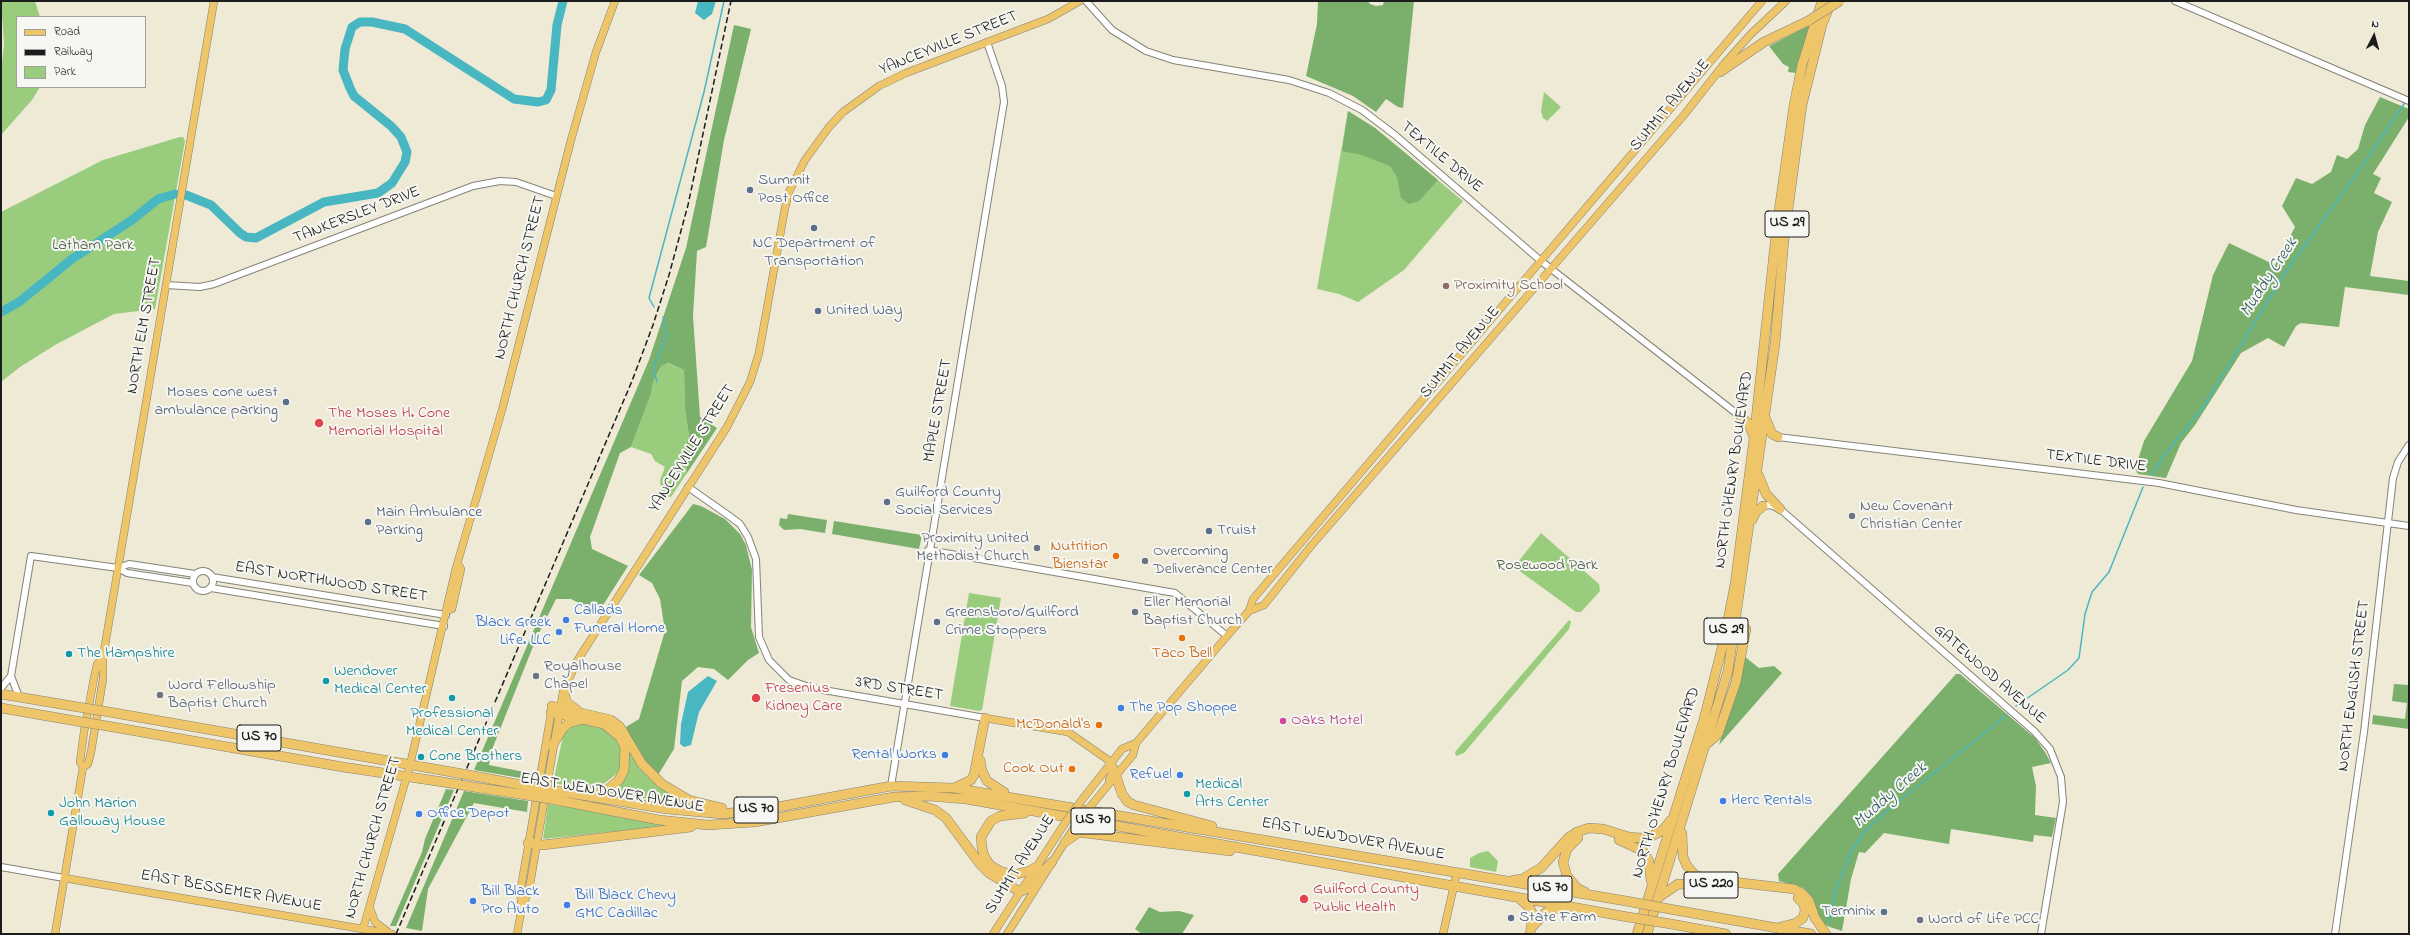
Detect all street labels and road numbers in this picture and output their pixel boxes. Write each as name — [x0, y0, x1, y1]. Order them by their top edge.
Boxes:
street label: YANCEYVILLE STREET — [877, 7, 1021, 81]
street label: SUMMIT AVENUE — [1627, 56, 1715, 156]
street label: TEXTILE DRIVE — [1396, 118, 1486, 198]
street label: TANKERSLEY DRIVE — [291, 183, 423, 249]
street label: NORTH CHURCH STREET — [491, 194, 551, 362]
road number: US 29 — [1765, 211, 1809, 237]
street label: NORTH ELM STREET — [124, 256, 166, 396]
street label: SUMMIT AVENUE — [1417, 303, 1505, 403]
street label: MAPLE STREET — [920, 358, 958, 464]
street label: NORTH O'HENRY BOULEVARD — [1712, 370, 1758, 570]
street label: YANCEYVILLE STREET — [646, 381, 740, 517]
street label: TEXTILE DRIVE — [2045, 446, 2147, 478]
street label: EAST NORTHWOOD STREET — [233, 558, 429, 608]
street label: NORTH ENGLISH STREET — [2335, 599, 2375, 773]
road number: US 29 — [1704, 618, 1748, 644]
street label: GATEWOOD AVENUE — [1929, 621, 2049, 729]
street label: 3RD STREET — [854, 674, 944, 706]
street label: NORTH O'HENRY BOULEVARD — [1629, 685, 1705, 881]
road number: US 70 — [237, 725, 281, 751]
street label: NORTH CHURCH STREET — [342, 755, 406, 921]
street label: EAST WENDOVER AVENUE — [519, 770, 705, 818]
road number: US 70 — [734, 797, 778, 823]
road number: US 70 — [1071, 808, 1115, 834]
street label: SUMMIT AVENUE — [982, 812, 1060, 918]
street label: EAST WENDOVER AVENUE — [1260, 814, 1446, 866]
street label: EAST BESSEMER AVENUE — [139, 867, 323, 917]
road number: US 220 — [1684, 872, 1738, 898]
road number: US 70 — [1528, 876, 1572, 902]

